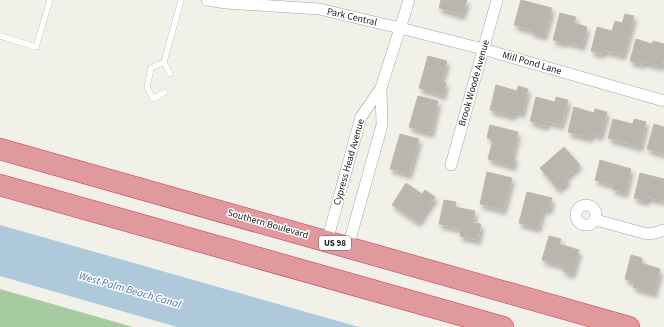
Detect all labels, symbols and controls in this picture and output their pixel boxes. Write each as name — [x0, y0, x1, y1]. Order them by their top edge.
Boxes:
street label: Park Central — [326, 4, 379, 30]
street label: Brook Woode Avenue — [455, 38, 493, 128]
street label: Mill Pond Lane — [501, 48, 563, 78]
street label: Cypress Head Avenue — [330, 117, 368, 207]
street label: Southern Boulevard — [226, 206, 310, 242]
road number: US 98 — [319, 236, 351, 250]
water label: West Palm Beach Canal — [77, 268, 183, 312]

